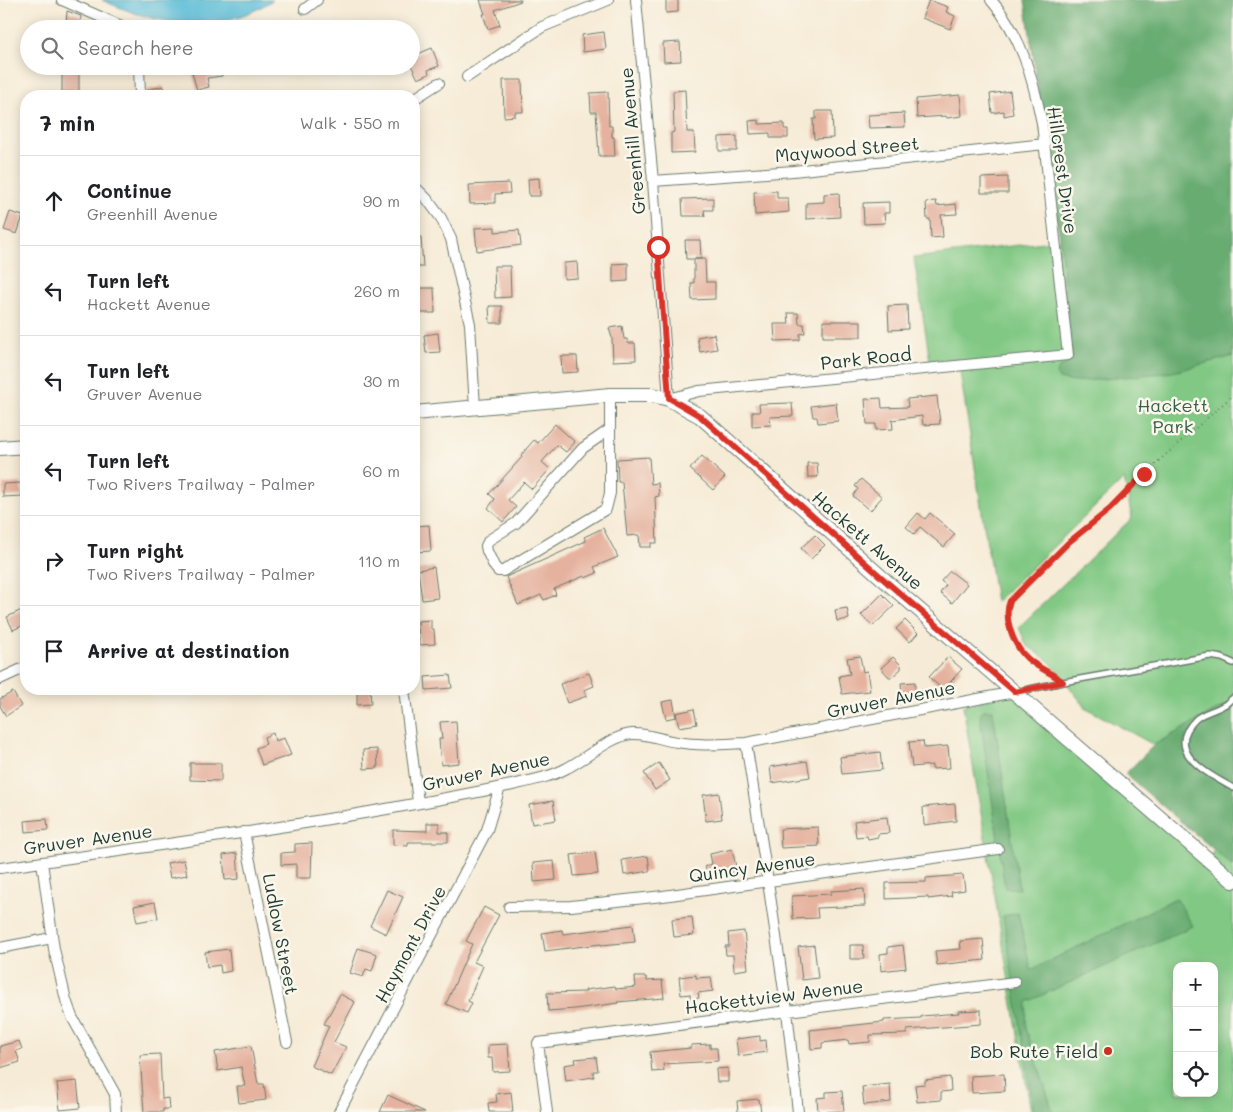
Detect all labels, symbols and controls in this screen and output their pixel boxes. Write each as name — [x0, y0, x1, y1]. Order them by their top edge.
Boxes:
search box — [20, 20, 420, 75]
icon: search — [38, 34, 66, 62]
text: Search here — [78, 35, 194, 60]
street label: Greenhill Avenue — [614, 67, 650, 215]
street label: Hillcrest Drive — [1042, 105, 1084, 235]
text: 7 min — [40, 109, 95, 136]
text: Walk · 550 m — [300, 112, 400, 133]
street label: Maywood Street — [774, 131, 920, 167]
text: Continue — [87, 178, 172, 203]
icon: ahead — [40, 187, 68, 215]
text: 90 m — [363, 190, 400, 211]
text: Greenhill Avenue — [87, 203, 218, 224]
route start — [647, 236, 670, 259]
text: Turn left — [87, 268, 170, 293]
icon: left — [40, 277, 68, 305]
text: 260 m — [354, 280, 400, 301]
text: Hackett Avenue — [87, 293, 211, 314]
street label: Park Road — [819, 341, 913, 375]
text: Turn left — [87, 358, 170, 383]
icon: left — [40, 367, 68, 395]
text: 30 m — [363, 370, 400, 391]
text: Gruver Avenue — [87, 383, 203, 404]
park label: Hackett Park — [1137, 393, 1209, 438]
text: Turn left — [87, 448, 170, 473]
icon: left — [40, 457, 68, 485]
text: 60 m — [363, 460, 400, 481]
route end — [1133, 463, 1156, 486]
text: Two Rivers Trailway - Palmer — [87, 473, 315, 494]
street label: Hackett Avenue — [808, 485, 928, 595]
text: Turn right — [87, 538, 184, 563]
icon: right — [40, 547, 68, 575]
text: 110 m — [358, 550, 400, 571]
text: Two Rivers Trailway - Palmer — [87, 563, 315, 584]
icon: arrive — [40, 637, 68, 665]
text: Arrive at destination — [87, 638, 290, 663]
street label: Gruver Avenue — [825, 675, 957, 723]
street label: Gruver Avenue — [420, 746, 552, 796]
street label: Gruver Avenue — [22, 818, 154, 860]
street label: Quincy Avenue — [687, 846, 817, 888]
street label: Ludlow Street — [257, 871, 305, 997]
street label: Haymont Drive — [369, 881, 451, 1007]
map controls — [1173, 962, 1218, 1097]
button: + — [1173, 962, 1218, 1007]
street label: Hackettview Avenue — [684, 973, 864, 1019]
button: − — [1173, 1007, 1218, 1052]
place label: Bob Rute Field — [970, 1039, 1098, 1063]
marker: Bob Rute Field — [1102, 1045, 1114, 1057]
button: locate — [1173, 1052, 1218, 1097]

